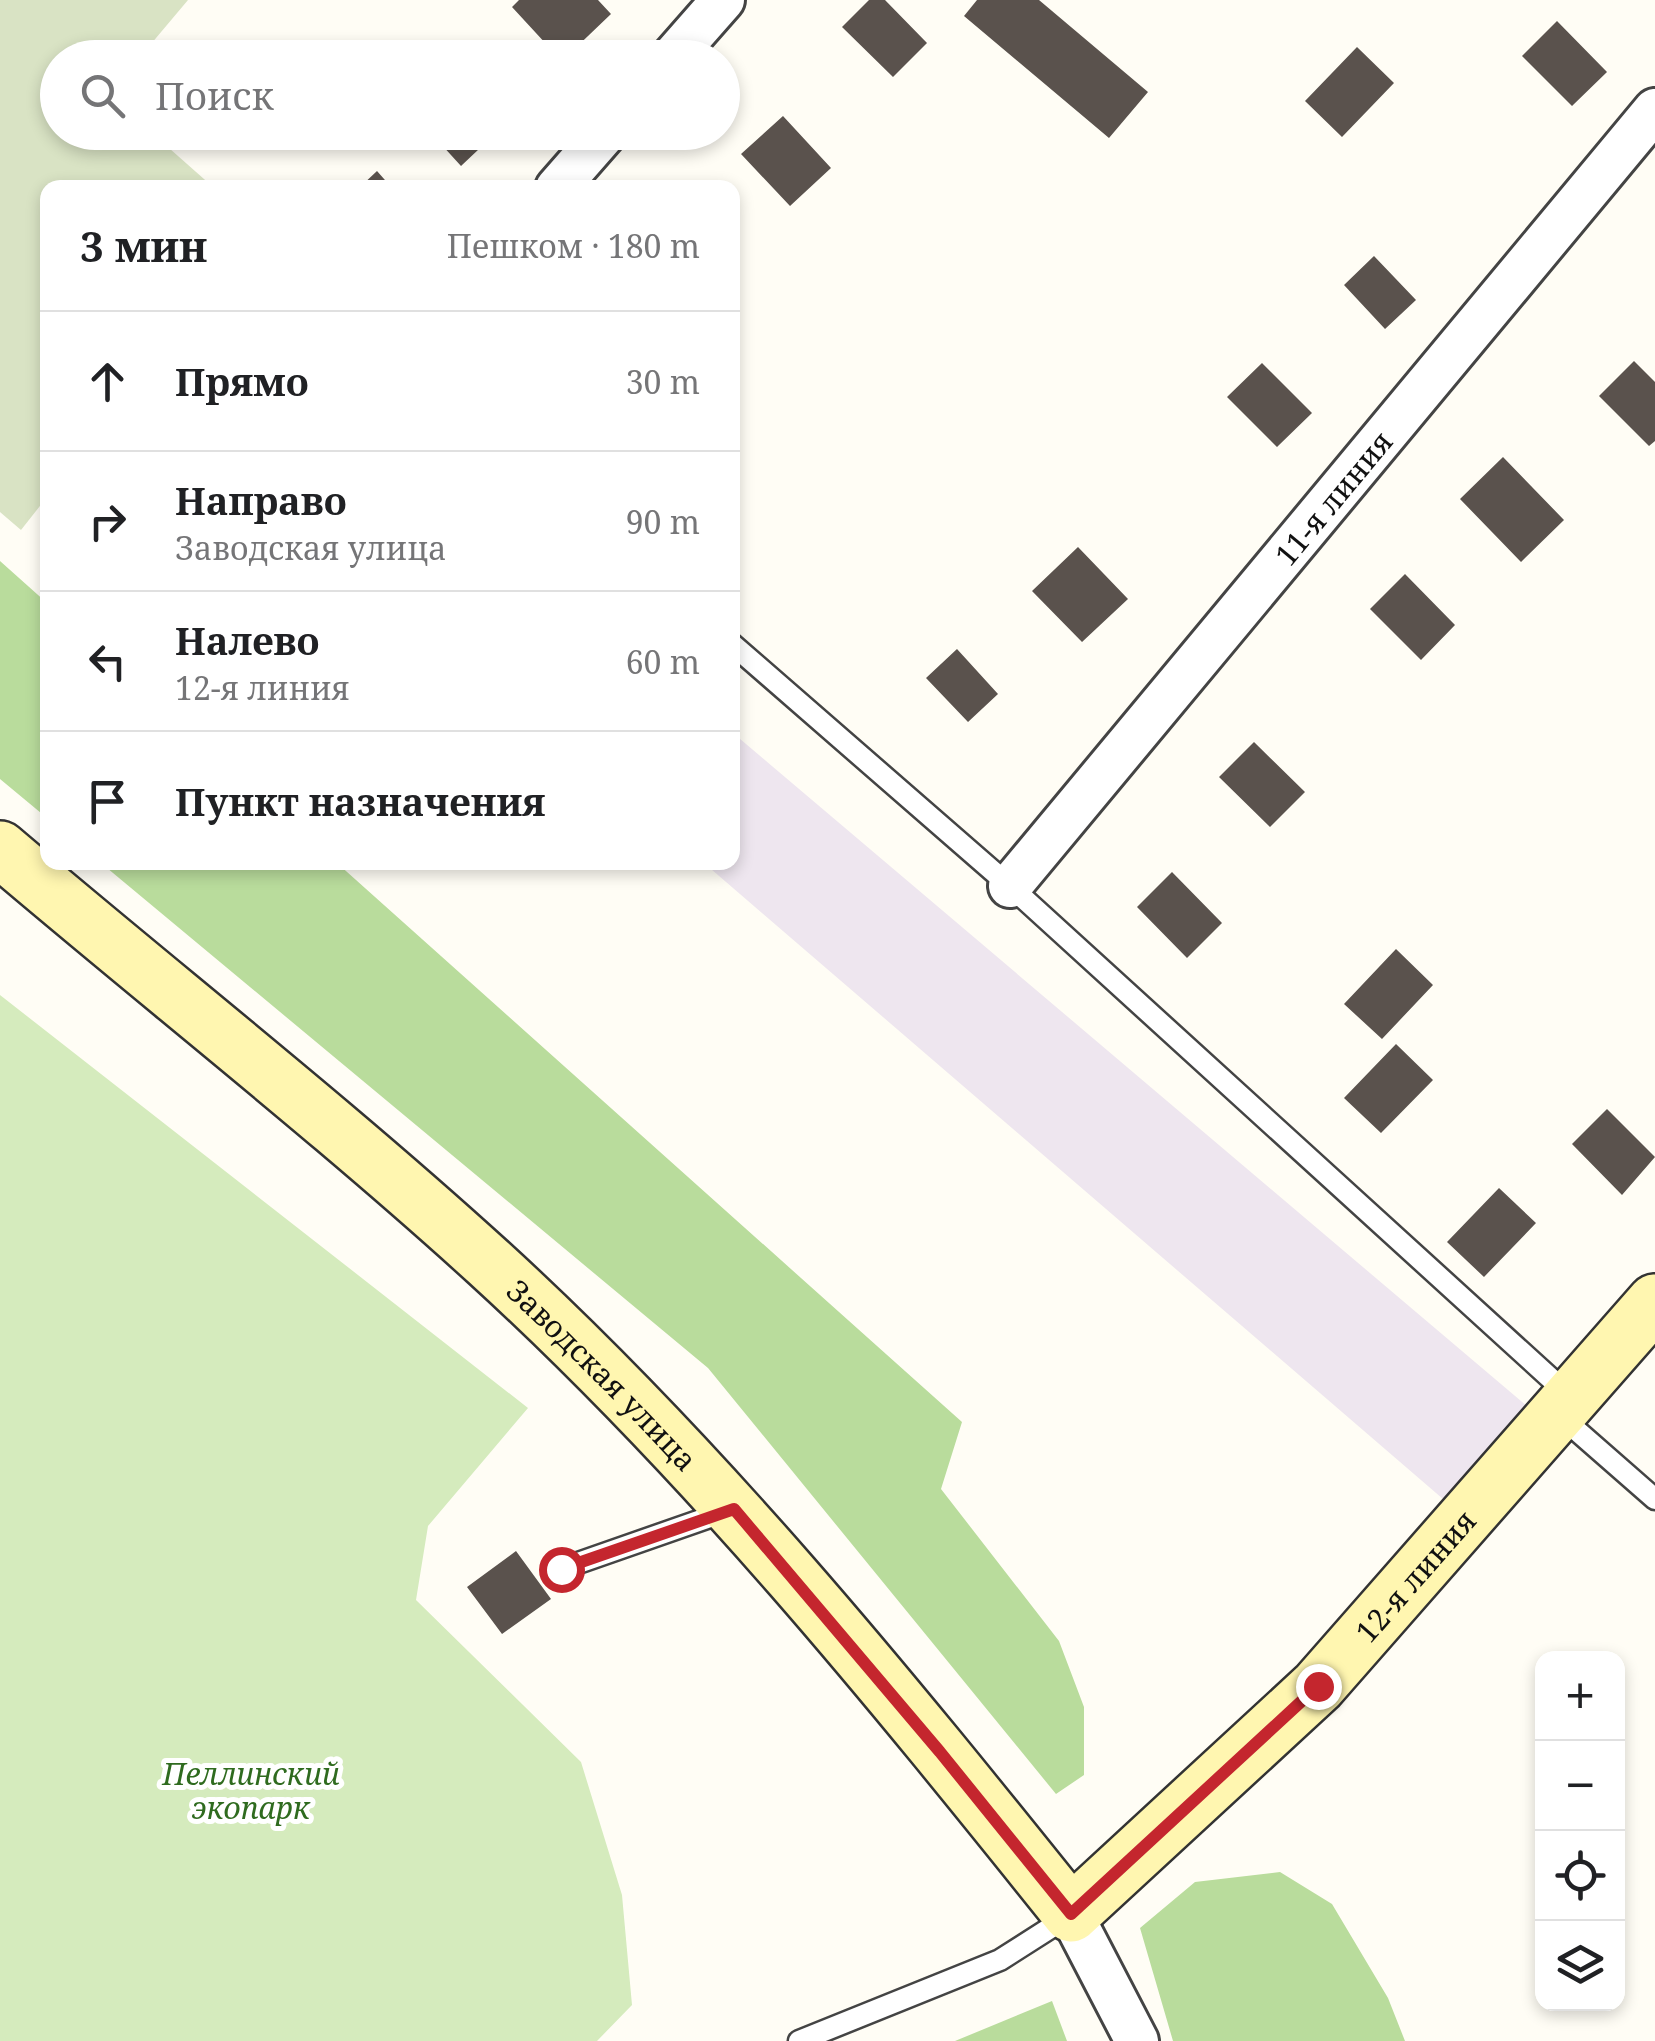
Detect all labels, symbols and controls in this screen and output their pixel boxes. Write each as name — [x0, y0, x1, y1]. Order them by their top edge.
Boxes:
search box — [40, 40, 740, 150]
icon: search — [75, 68, 130, 123]
text: Поиск — [155, 69, 274, 121]
text: 3 мин — [80, 217, 207, 274]
text: Пешком · 180 m — [447, 224, 700, 267]
icon: ahead — [80, 354, 135, 409]
text: Прямо — [175, 355, 309, 407]
text: 30 m — [626, 360, 700, 403]
street label: 11-я линия — [1265, 422, 1401, 574]
text: Направо — [175, 474, 347, 526]
icon: right — [80, 494, 135, 549]
text: 90 m — [626, 500, 700, 543]
text: Заводская улица — [175, 526, 447, 569]
text: Налево — [175, 614, 320, 666]
icon: left — [80, 634, 135, 689]
text: 60 m — [626, 640, 700, 683]
text: 12-я линия — [175, 666, 350, 709]
icon: arrive — [80, 774, 135, 829]
text: Пункт назначения — [175, 775, 545, 827]
street label: Заводская улица — [498, 1270, 707, 1479]
street label: 12-я линия — [1345, 1500, 1484, 1651]
route start — [539, 1547, 585, 1593]
map controls — [1535, 1651, 1625, 2011]
button: + — [1535, 1651, 1625, 1741]
route end — [1296, 1664, 1342, 1710]
button: − — [1535, 1741, 1625, 1831]
park label: Пеллинский экопарк — [161, 1753, 340, 1828]
button: locate — [1535, 1831, 1625, 1921]
button: layers — [1535, 1921, 1625, 2011]

